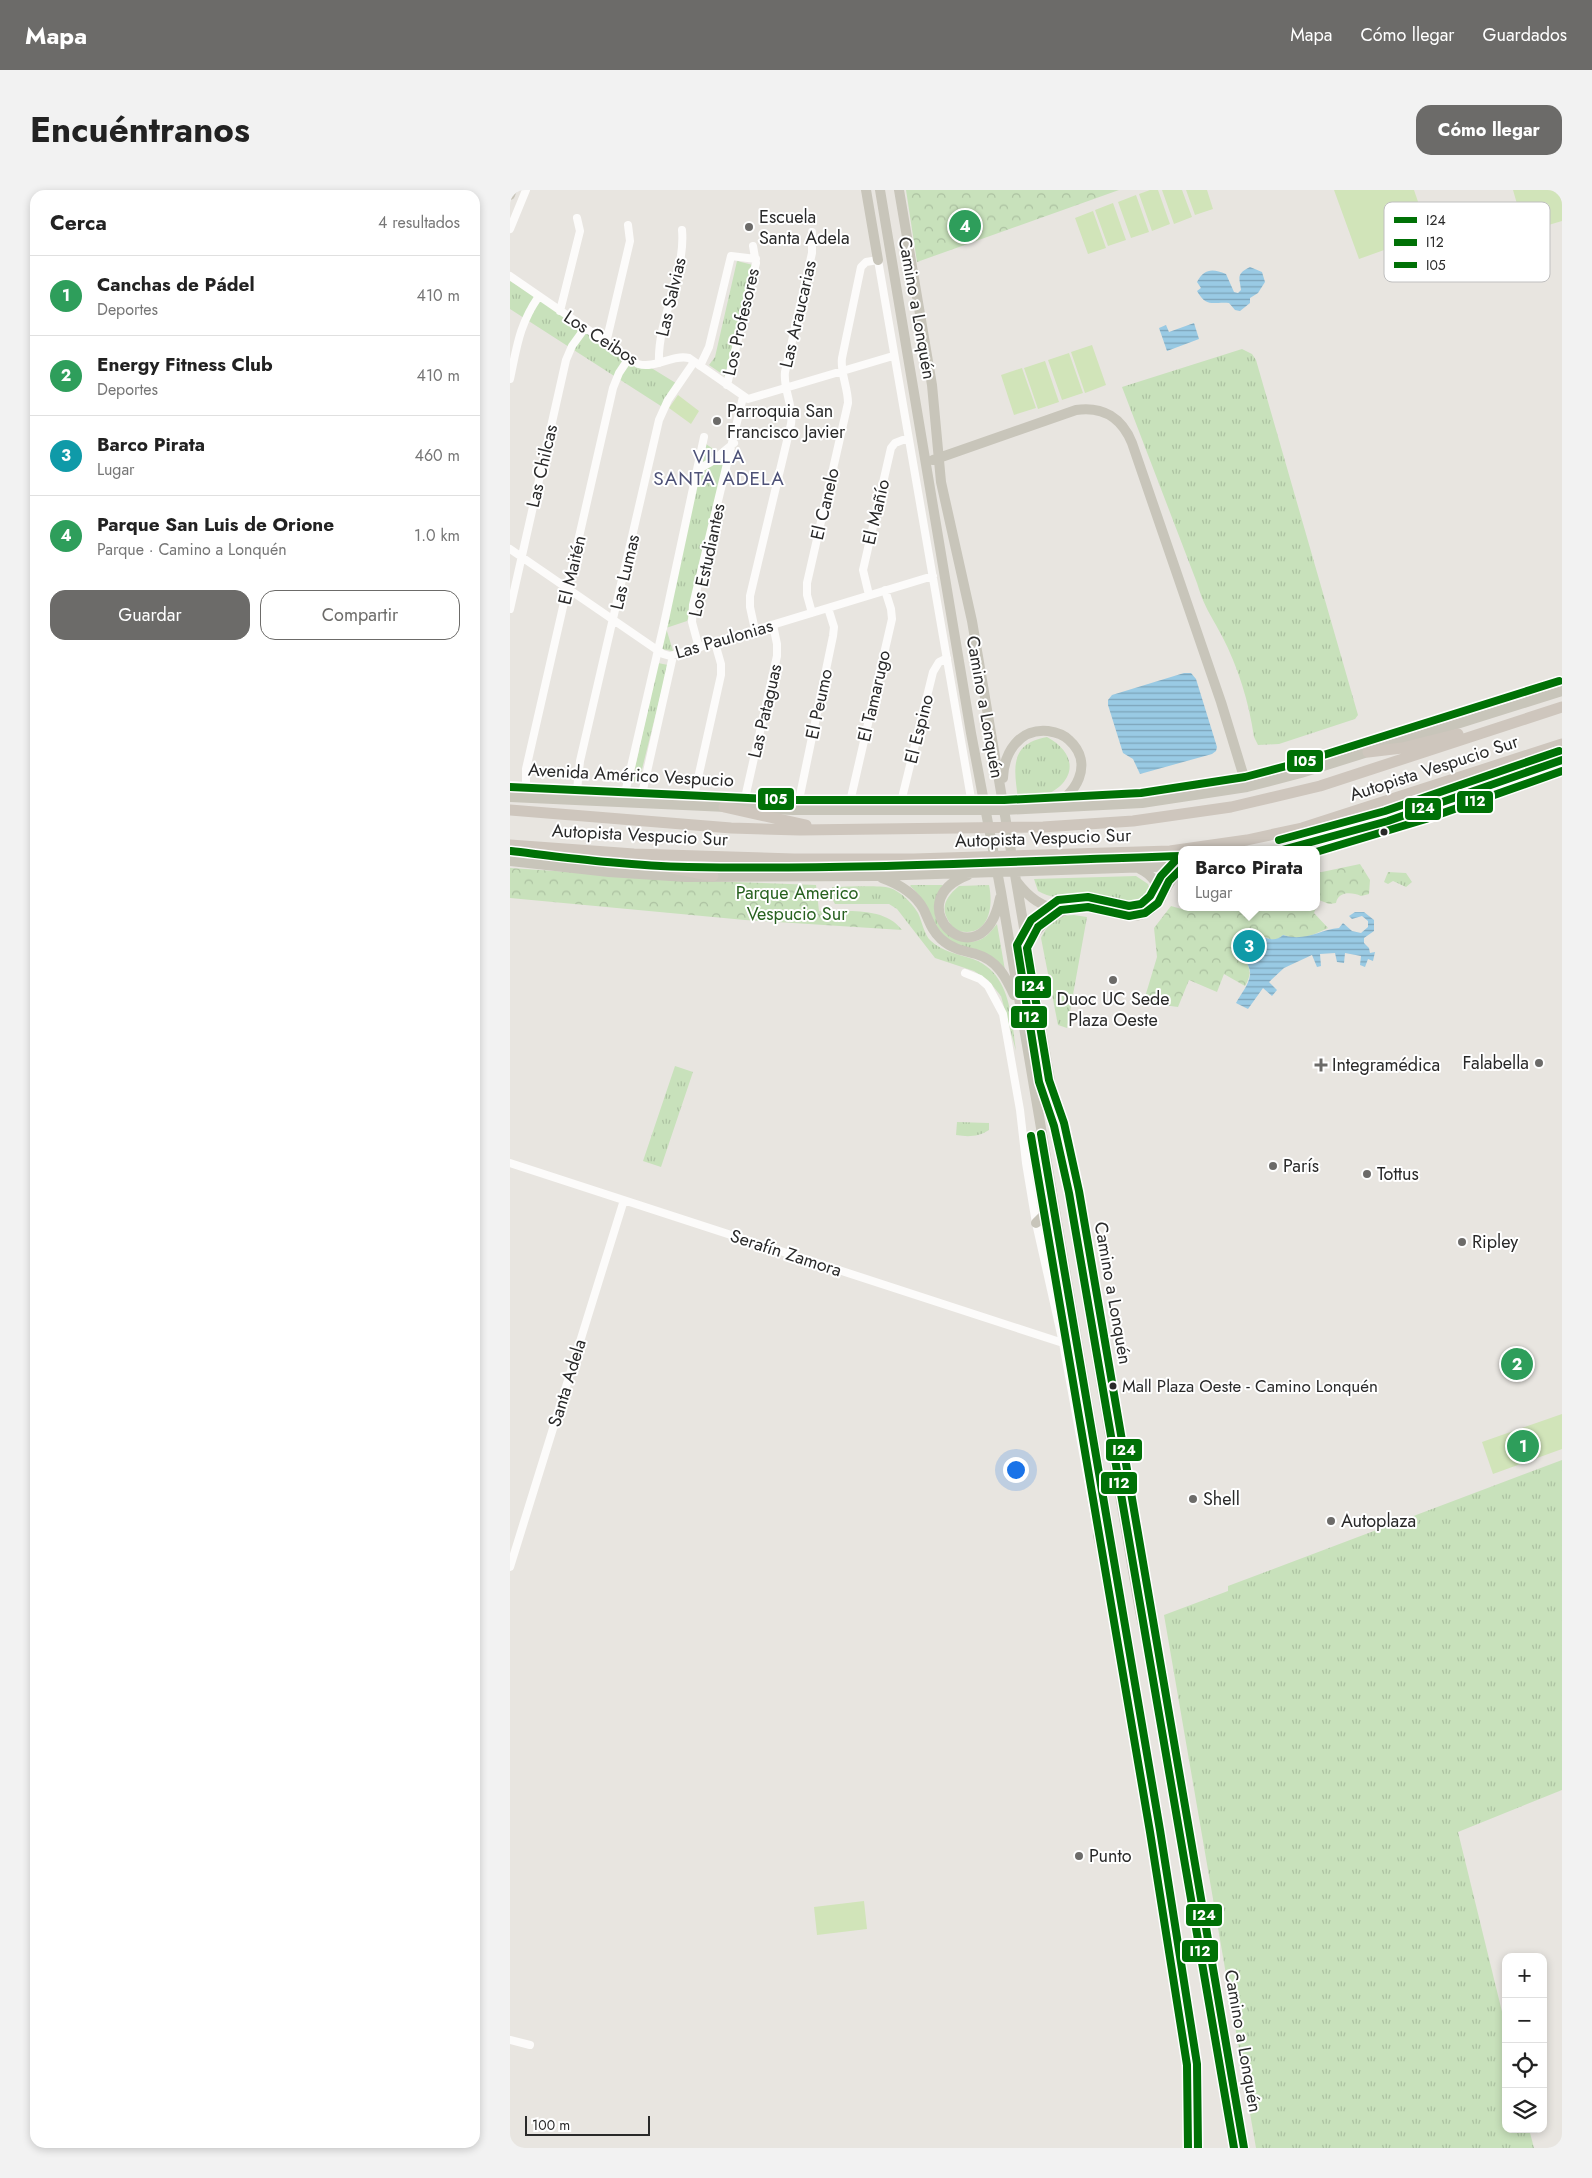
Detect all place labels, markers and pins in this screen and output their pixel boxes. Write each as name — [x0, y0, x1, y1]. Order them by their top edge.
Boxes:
place label: Escuela Santa Adela — [759, 204, 850, 251]
pin: 4 — [949, 207, 981, 245]
marker: Escuela Santa Adela — [743, 221, 755, 233]
place label: Parroquia San Francisco Javier — [727, 398, 846, 445]
marker: Parroquia San Francisco Javier — [711, 415, 723, 427]
unlabelled marker — [1379, 827, 1389, 837]
pin: 3 — [1233, 927, 1265, 965]
marker: Duoc UC Sede Plaza Oeste — [1107, 974, 1119, 986]
place label: Duoc UC Sede Plaza Oeste — [1056, 986, 1170, 1033]
place label: Falabella — [1463, 1050, 1529, 1076]
place label: Integramédica — [1332, 1052, 1440, 1078]
marker: Falabella — [1533, 1057, 1545, 1069]
marker: Integramédica — [1314, 1058, 1328, 1072]
place label: París — [1283, 1153, 1319, 1179]
marker: París — [1267, 1160, 1279, 1172]
place label: Tottus — [1377, 1161, 1419, 1187]
marker: Tottus — [1361, 1168, 1373, 1180]
place label: Ripley — [1472, 1229, 1518, 1255]
marker: Ripley — [1456, 1236, 1468, 1248]
pin: 2 — [1501, 1345, 1533, 1383]
place label: Mall Plaza Oeste - Camino Lonquén — [1122, 1374, 1378, 1398]
marker: Mall Plaza Oeste - Camino Lonquén — [1108, 1381, 1118, 1391]
pin: 1 — [1507, 1427, 1539, 1465]
place label: Shell — [1203, 1486, 1240, 1512]
marker: Shell — [1187, 1493, 1199, 1505]
place label: Autoplaza — [1341, 1508, 1416, 1534]
marker: Autoplaza — [1325, 1515, 1337, 1527]
place label: Punto — [1089, 1843, 1132, 1869]
marker: Punto — [1073, 1850, 1085, 1862]

